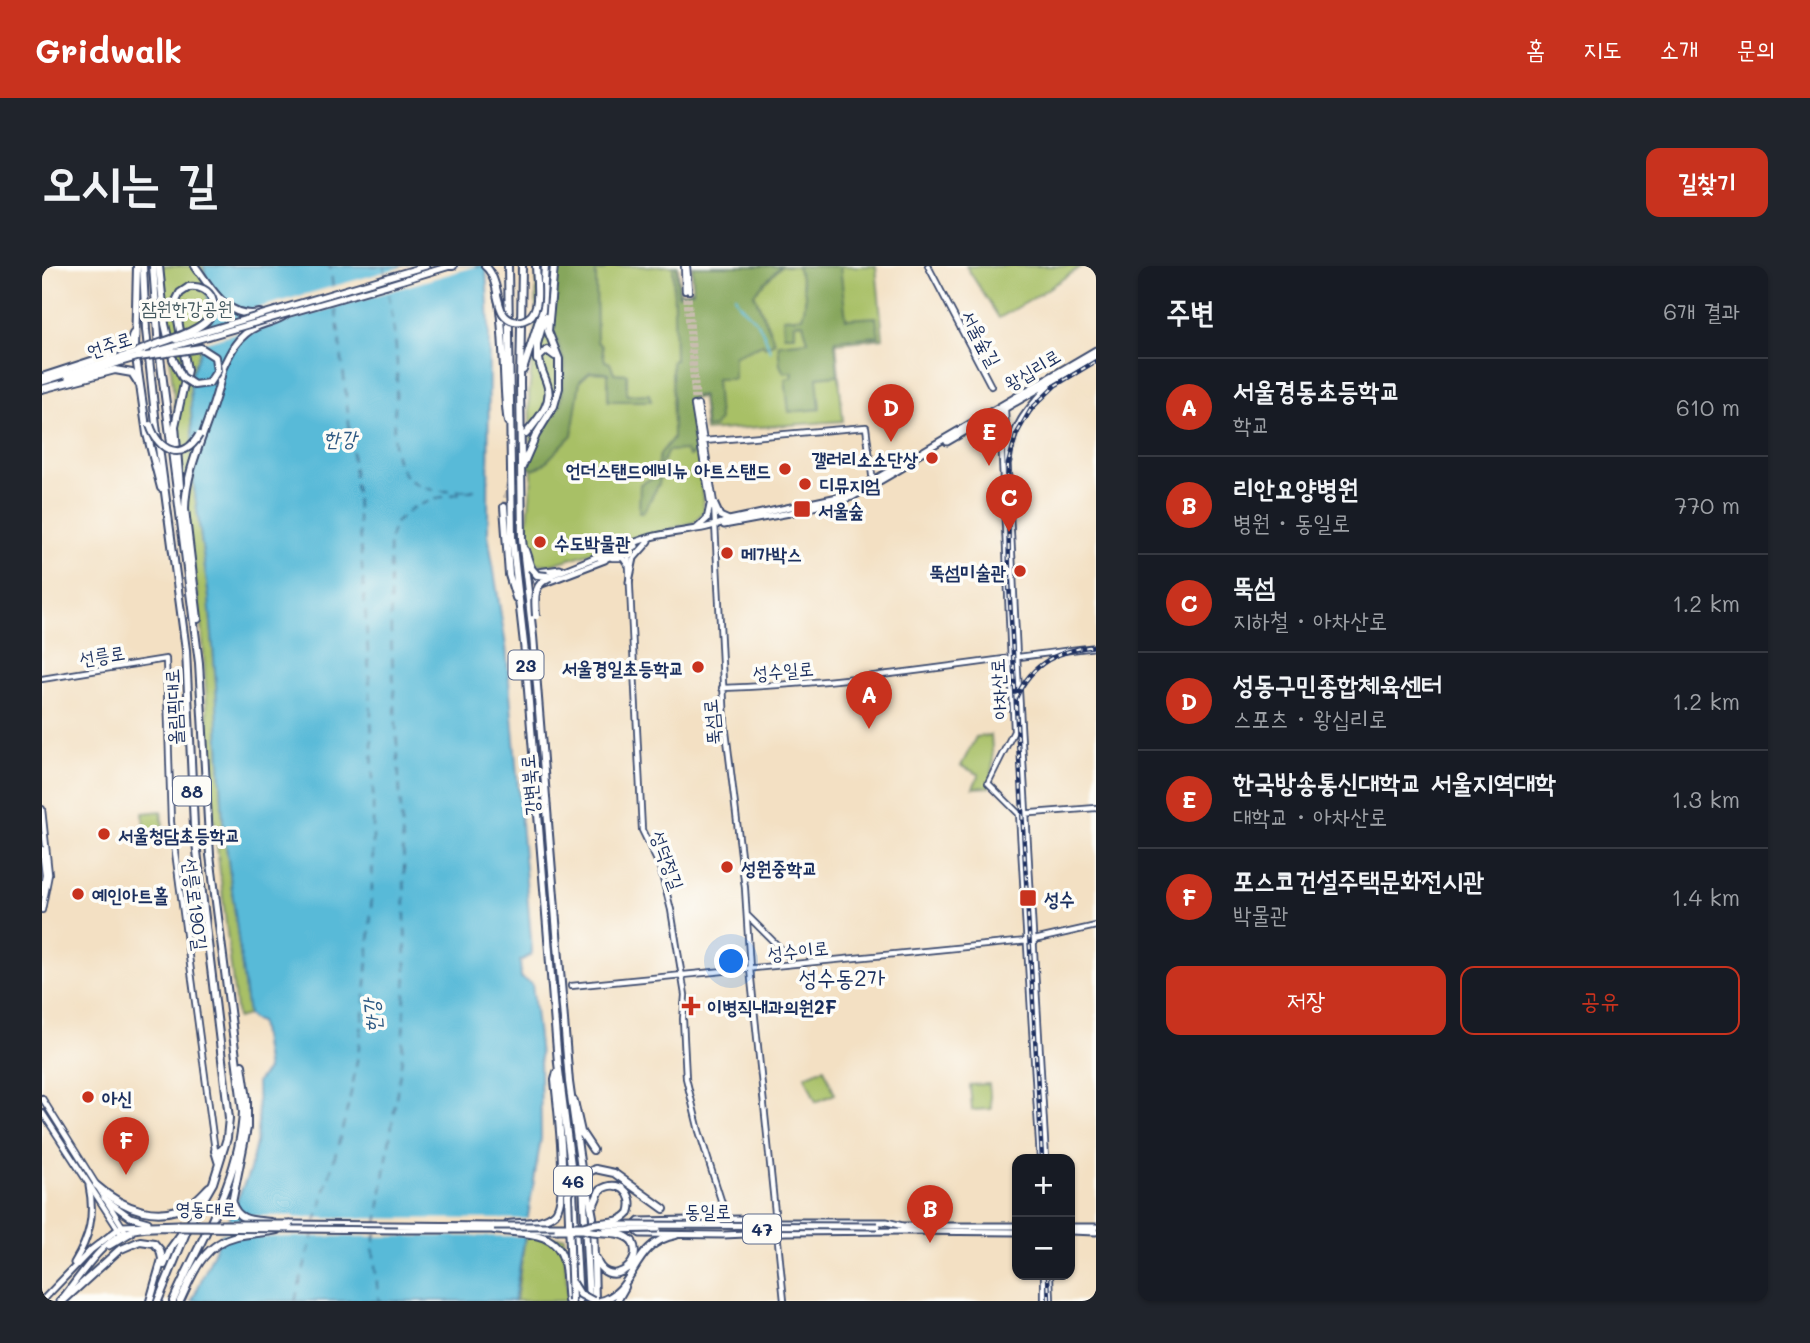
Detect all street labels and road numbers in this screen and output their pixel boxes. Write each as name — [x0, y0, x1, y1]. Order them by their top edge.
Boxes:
street label: 서울숲길 — [957, 305, 1007, 371]
street label: 언주로 — [83, 325, 135, 363]
street label: 왕십리로 — [999, 343, 1065, 395]
street label: 선릉로 — [77, 639, 127, 671]
road number: 23 — [508, 650, 544, 680]
street label: 성수일로 — [751, 655, 815, 685]
street label: 아차산로 — [984, 658, 1012, 720]
street label: 올림픽대로 — [159, 668, 187, 746]
street label: 뚝섬로 — [697, 698, 725, 746]
street label: 강변북로 — [514, 753, 544, 817]
road number: 88 — [173, 776, 211, 806]
street label: 성덕정길 — [646, 827, 690, 893]
street label: 선릉로190길 — [178, 857, 214, 951]
street label: 성수이로 — [766, 934, 830, 966]
road number: 46 — [554, 1166, 592, 1196]
street label: 영동대로 — [175, 1195, 237, 1221]
street label: 동일로 — [685, 1198, 731, 1223]
road number: 47 — [743, 1214, 781, 1244]

